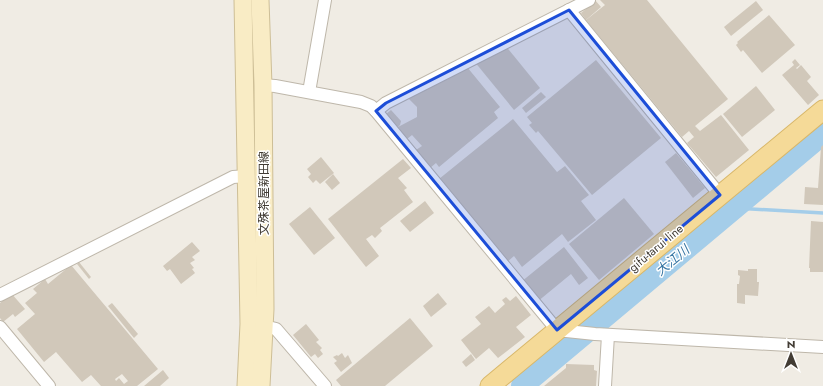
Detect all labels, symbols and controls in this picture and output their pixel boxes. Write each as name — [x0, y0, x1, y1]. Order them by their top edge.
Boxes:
street label: 文殊茶屋新田線 — [255, 151, 273, 235]
street label: gifu-tarui line — [625, 220, 687, 276]
water label: 大江川 — [651, 239, 695, 280]
north arrow — [771, 334, 811, 374]
text: N — [787, 336, 795, 352]

